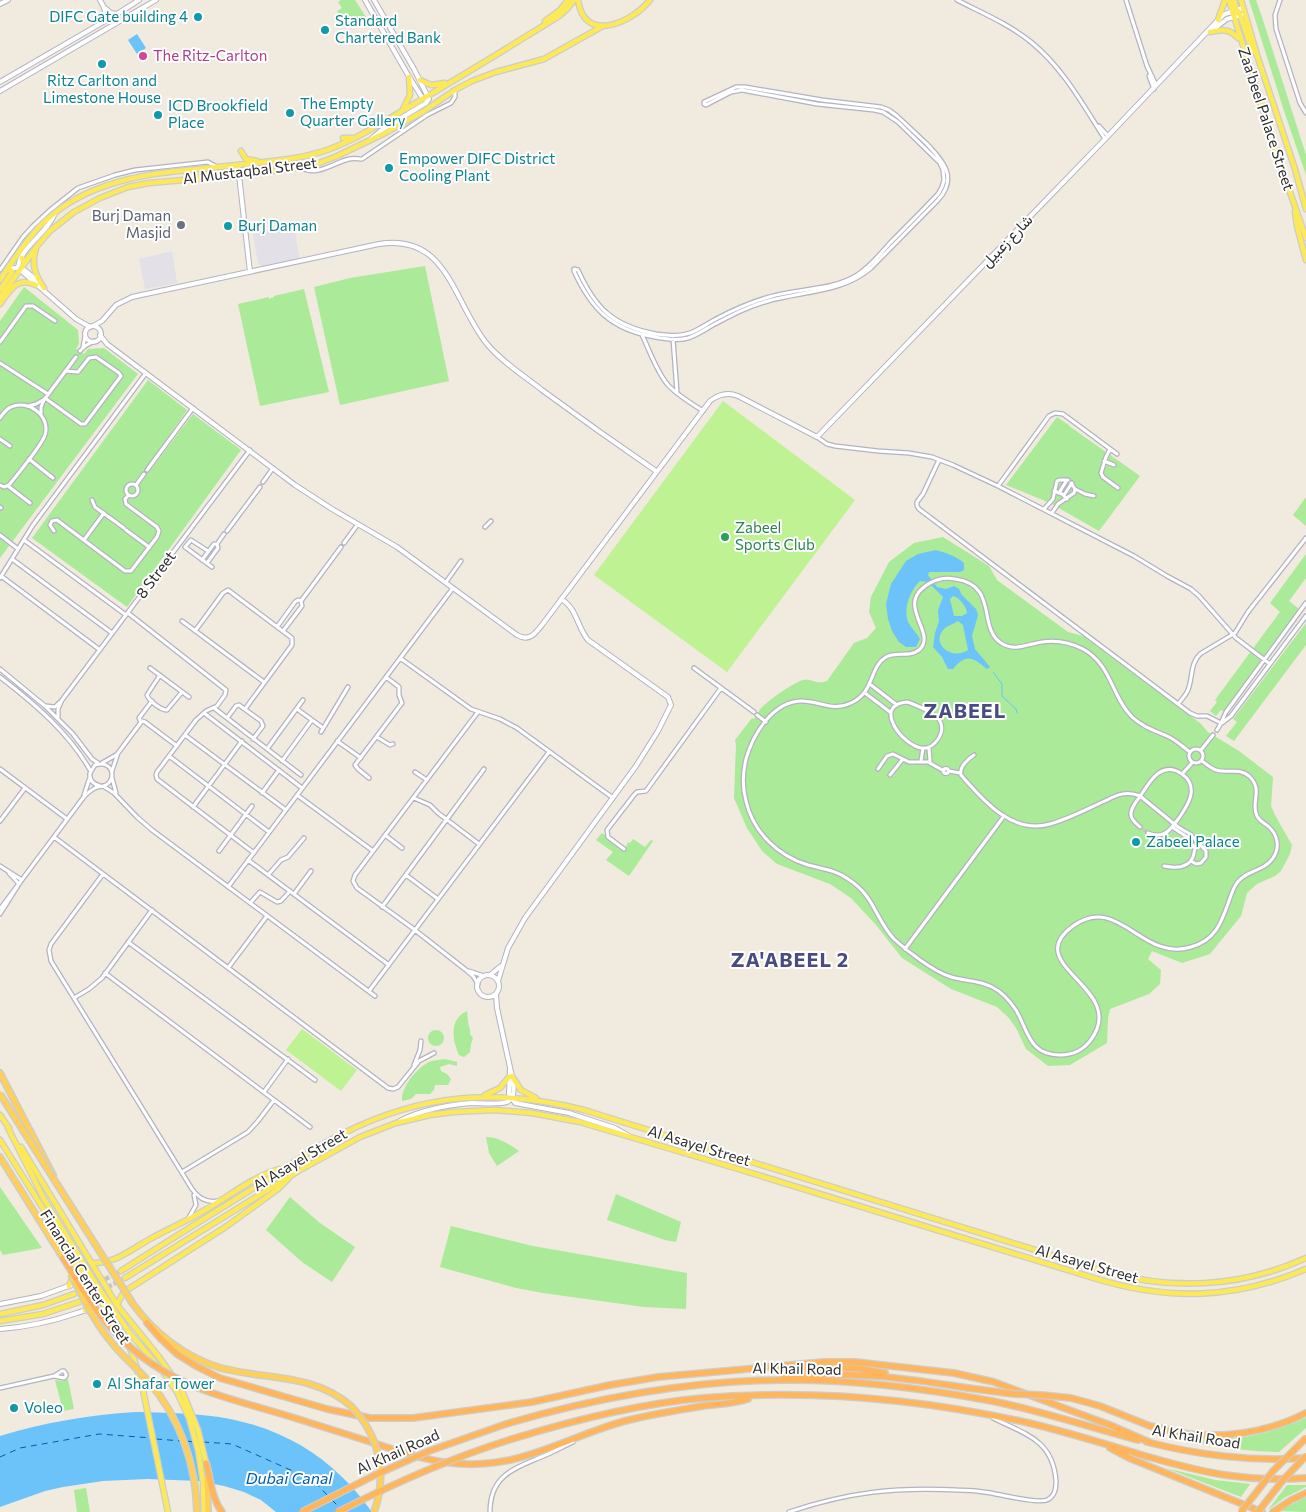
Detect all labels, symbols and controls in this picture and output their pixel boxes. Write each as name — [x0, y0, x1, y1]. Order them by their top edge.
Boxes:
place label: DIFC Gate building 4 — [49, 7, 188, 25]
marker: DIFC Gate building 4 — [192, 11, 204, 23]
place label: Standard Chartered Bank — [335, 11, 441, 46]
marker: Standard Chartered Bank — [319, 24, 331, 36]
street label: Zaa'beel Palace Street — [1235, 45, 1299, 193]
place label: The Ritz-Carlton — [153, 46, 267, 64]
marker: The Ritz-Carlton — [137, 50, 149, 62]
marker: Ritz Carlton and Limestone House — [96, 58, 108, 70]
place label: Ritz Carlton and Limestone House — [43, 71, 161, 106]
place label: The Empty Quarter Gallery — [300, 94, 406, 129]
place label: ICD Brookfield Place — [168, 96, 268, 131]
marker: The Empty Quarter Gallery — [284, 107, 296, 119]
marker: ICD Brookfield Place — [152, 109, 164, 121]
place label: Empower DIFC District Cooling Plant — [399, 149, 555, 184]
street label: Al Mustaqbal Street — [182, 153, 318, 187]
marker: Empower DIFC District Cooling Plant — [383, 162, 395, 174]
place label: Burj Daman Masjid — [92, 206, 171, 241]
street label: شارع زعبيل — [977, 210, 1038, 272]
place label: Burj Daman — [238, 216, 317, 234]
marker: Burj Daman Masjid — [175, 219, 187, 231]
marker: Burj Daman — [222, 220, 234, 232]
place label: Zabeel Sports Club — [735, 518, 815, 553]
marker: Zabeel Sports Club — [719, 531, 731, 543]
street label: 8 Street — [132, 547, 179, 602]
district label: ZABEEL — [924, 698, 1006, 722]
place label: Zabeel Palace — [1146, 832, 1240, 850]
marker: Zabeel Palace — [1130, 836, 1142, 848]
district label: ZA'ABEEL 2 — [731, 947, 849, 971]
street label: Al Asayel Street — [646, 1121, 753, 1169]
street label: Al Asayel Street — [249, 1124, 350, 1194]
street label: Financial Center Street — [37, 1206, 135, 1347]
street label: Al Asayel Street — [1034, 1240, 1141, 1286]
street label: Al Khail Road — [752, 1358, 842, 1378]
place label: Al Shafar Tower — [107, 1374, 215, 1392]
marker: Al Shafar Tower — [91, 1378, 103, 1390]
place label: Voleo — [24, 1398, 63, 1416]
marker: Voleo — [8, 1402, 20, 1414]
street label: Al Khail Road — [1151, 1420, 1242, 1452]
street label: Al Khail Road — [353, 1425, 442, 1477]
water label: Dubai Canal — [246, 1468, 333, 1487]

